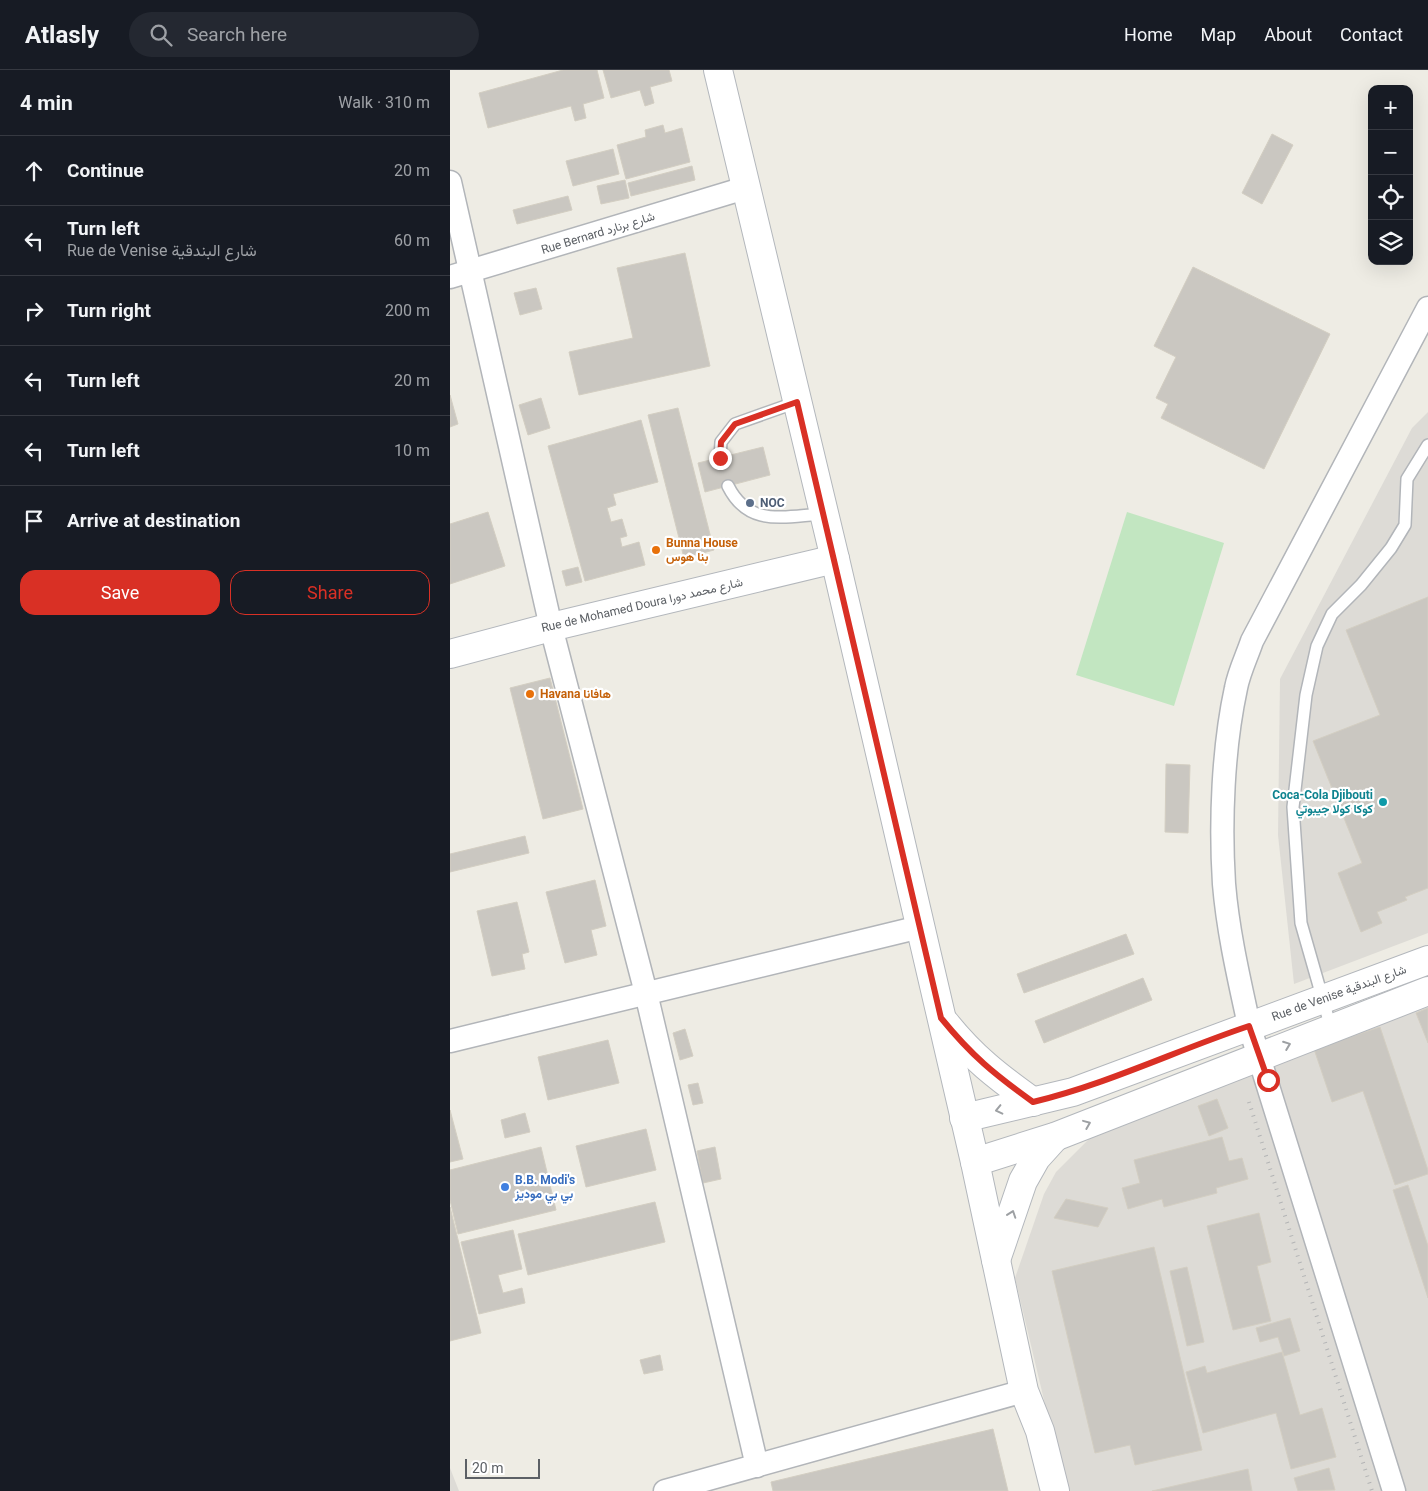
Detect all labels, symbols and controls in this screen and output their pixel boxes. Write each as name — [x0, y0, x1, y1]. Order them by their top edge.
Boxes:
search box — [129, 12, 479, 57]
text: Atlasly — [25, 21, 99, 49]
icon: search — [147, 21, 175, 49]
text: Search here — [187, 23, 287, 46]
text: Home — [1124, 24, 1173, 45]
text: Map — [1201, 24, 1236, 45]
text: About — [1264, 24, 1312, 45]
text: Contact — [1340, 24, 1403, 45]
map controls — [1368, 85, 1413, 265]
button: + — [1368, 85, 1413, 130]
text: 4 min — [20, 91, 73, 115]
text: Walk · 310 m — [338, 93, 430, 112]
button: − — [1368, 130, 1413, 175]
icon: ahead — [20, 157, 48, 185]
text: Continue — [67, 159, 144, 182]
text: 20 m — [394, 161, 430, 180]
button: locate — [1368, 175, 1413, 220]
street label: Rue Bernard شارع برنارد — [540, 209, 657, 259]
text: Turn left — [67, 217, 140, 240]
button: layers — [1368, 220, 1413, 265]
icon: left — [20, 227, 48, 255]
text: 60 m — [394, 231, 430, 250]
text: Rue de Venise شارع البندقية — [67, 241, 257, 260]
icon: right — [20, 297, 48, 325]
text: Turn right — [67, 299, 151, 322]
text: 200 m — [385, 301, 430, 320]
icon: left — [20, 367, 48, 395]
text: Turn left — [67, 369, 140, 392]
text: 20 m — [394, 371, 430, 390]
icon: left — [20, 437, 48, 465]
text: Turn left — [67, 439, 140, 462]
text: 10 m — [394, 441, 430, 460]
route end — [709, 447, 732, 470]
place label: NOC — [760, 496, 785, 510]
marker: NOC — [744, 497, 756, 509]
icon: arrive — [20, 507, 48, 535]
text: Arrive at destination — [67, 509, 240, 532]
place label: Bunna House بنا هوس — [666, 536, 738, 565]
marker: Bunna House بنا هوس — [650, 544, 662, 556]
button: Save — [20, 570, 220, 615]
button: Share — [230, 570, 430, 615]
street label: Rue de Mohamed Doura شارع محمد دورا — [540, 575, 745, 637]
place label: Havana هافانا — [540, 687, 611, 701]
marker: Havana هافانا — [524, 688, 536, 700]
place label: Coca-Cola Djibouti كوكا كولا جيبوتي — [1272, 788, 1374, 819]
marker: Coca-Cola Djibouti كوكا كولا جيبوتي — [1377, 796, 1389, 808]
street label: Rue de Venise شارع البندقية — [1270, 962, 1409, 1026]
one-way arrow — [1282, 1041, 1291, 1051]
route start — [1257, 1069, 1280, 1092]
one-way arrow — [994, 1104, 1003, 1115]
one-way arrow — [1082, 1120, 1091, 1130]
place label: B.B. Modi's بي بي موديز — [514, 1173, 575, 1204]
marker: B.B. Modi's بي بي موديز — [499, 1181, 511, 1193]
one-way arrow — [1006, 1211, 1016, 1219]
scale bar — [465, 1456, 540, 1479]
text: 20 m — [472, 1460, 504, 1476]

